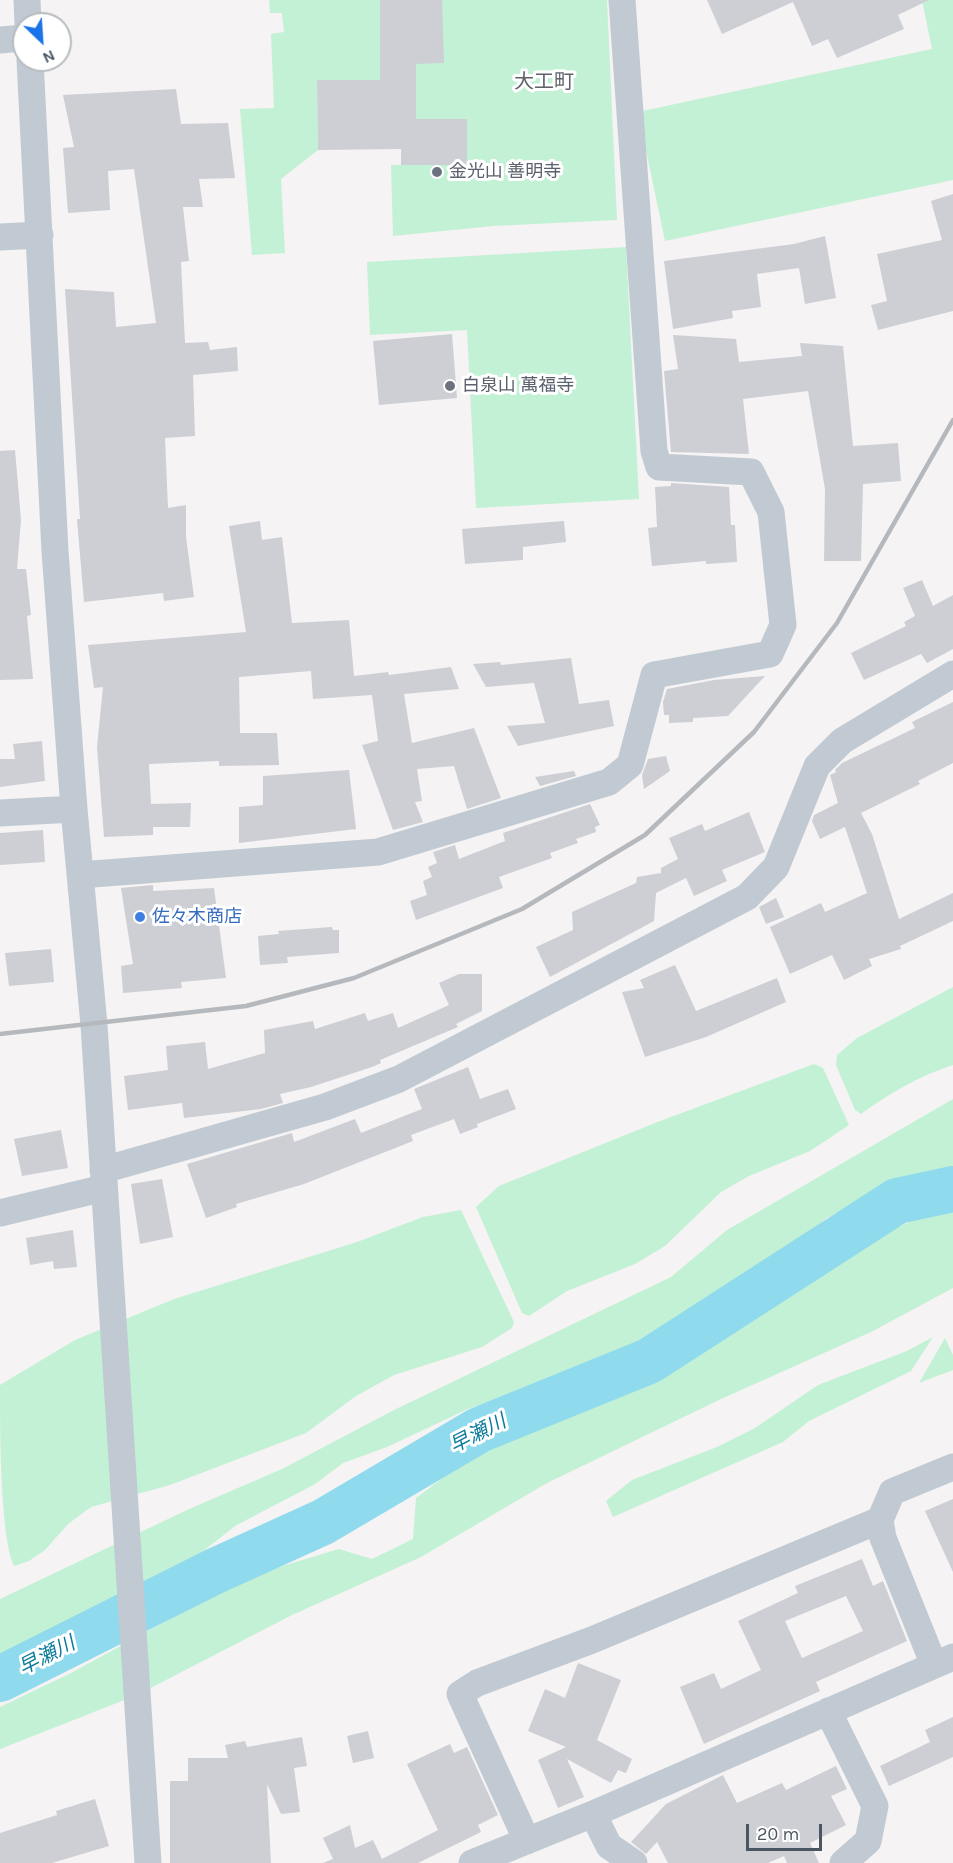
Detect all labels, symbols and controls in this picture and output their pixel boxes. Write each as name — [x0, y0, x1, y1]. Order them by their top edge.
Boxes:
north arrow — [12, 12, 72, 72]
text: N — [40, 46, 58, 68]
district label: 大工町 — [514, 70, 574, 94]
place label: 金光山 善明寺 — [449, 161, 561, 183]
marker: 金光山 善明寺 — [430, 165, 444, 179]
place label: 白泉山 萬福寺 — [462, 375, 574, 397]
marker: 白泉山 萬福寺 — [443, 379, 457, 393]
place label: 佐々木商店 — [152, 906, 242, 928]
marker: 佐々木商店 — [133, 910, 147, 924]
water label: 早瀬川 — [446, 1410, 510, 1458]
water label: 早瀬川 — [15, 1632, 79, 1680]
scale bar — [749, 1812, 826, 1850]
text: 20 m — [757, 1823, 799, 1845]

